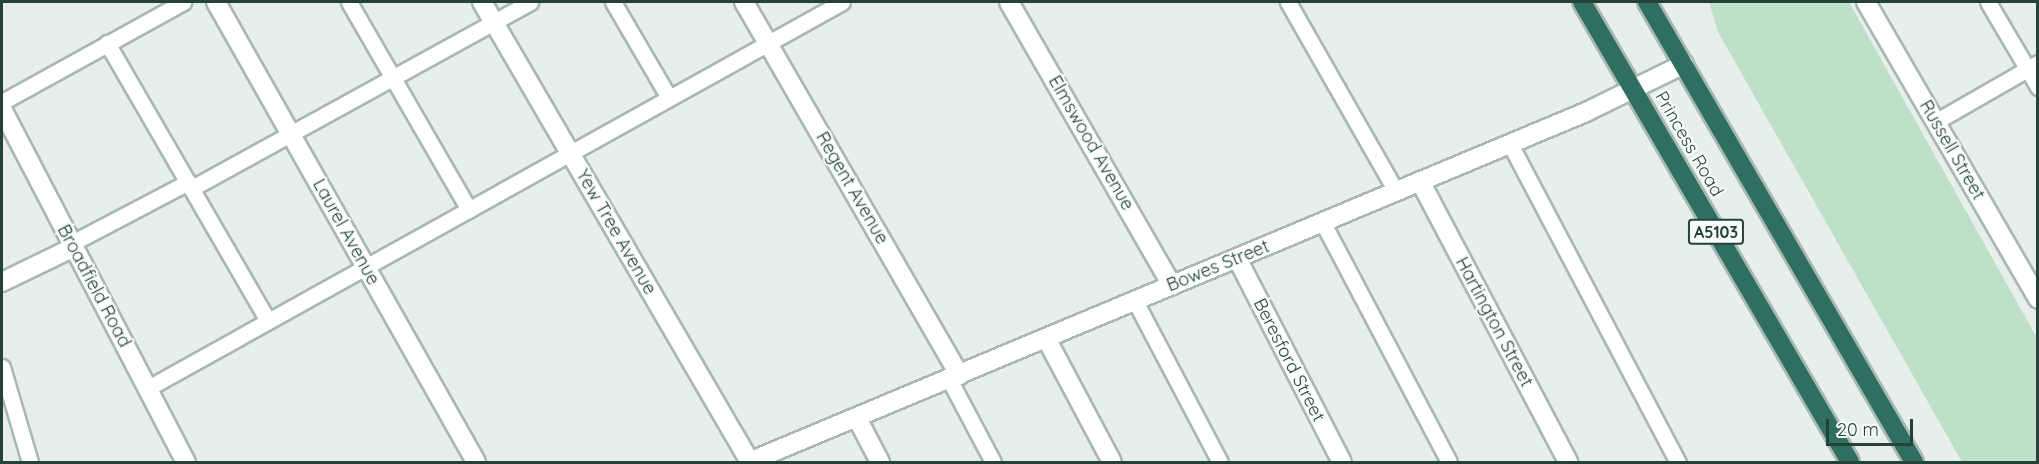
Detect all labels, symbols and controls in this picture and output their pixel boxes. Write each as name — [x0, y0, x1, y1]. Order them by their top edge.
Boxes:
street label: Elmswood Avenue — [1044, 72, 1138, 214]
street label: Princess Road — [1650, 88, 1728, 200]
street label: Russell Street — [1915, 96, 1989, 204]
street label: Regent Avenue — [811, 128, 893, 248]
street label: Yew Tree Avenue — [571, 166, 661, 298]
street label: Laurel Avenue — [308, 175, 384, 289]
road number: A5103 — [1688, 219, 1744, 245]
street label: Broadfield Road — [53, 221, 135, 351]
street label: Bowes Street — [1164, 236, 1272, 296]
street label: Hartington Street — [1451, 253, 1537, 391]
street label: Beresford Street — [1249, 295, 1329, 425]
scale bar — [1829, 407, 1916, 445]
text: 20 m — [1837, 418, 1879, 441]

